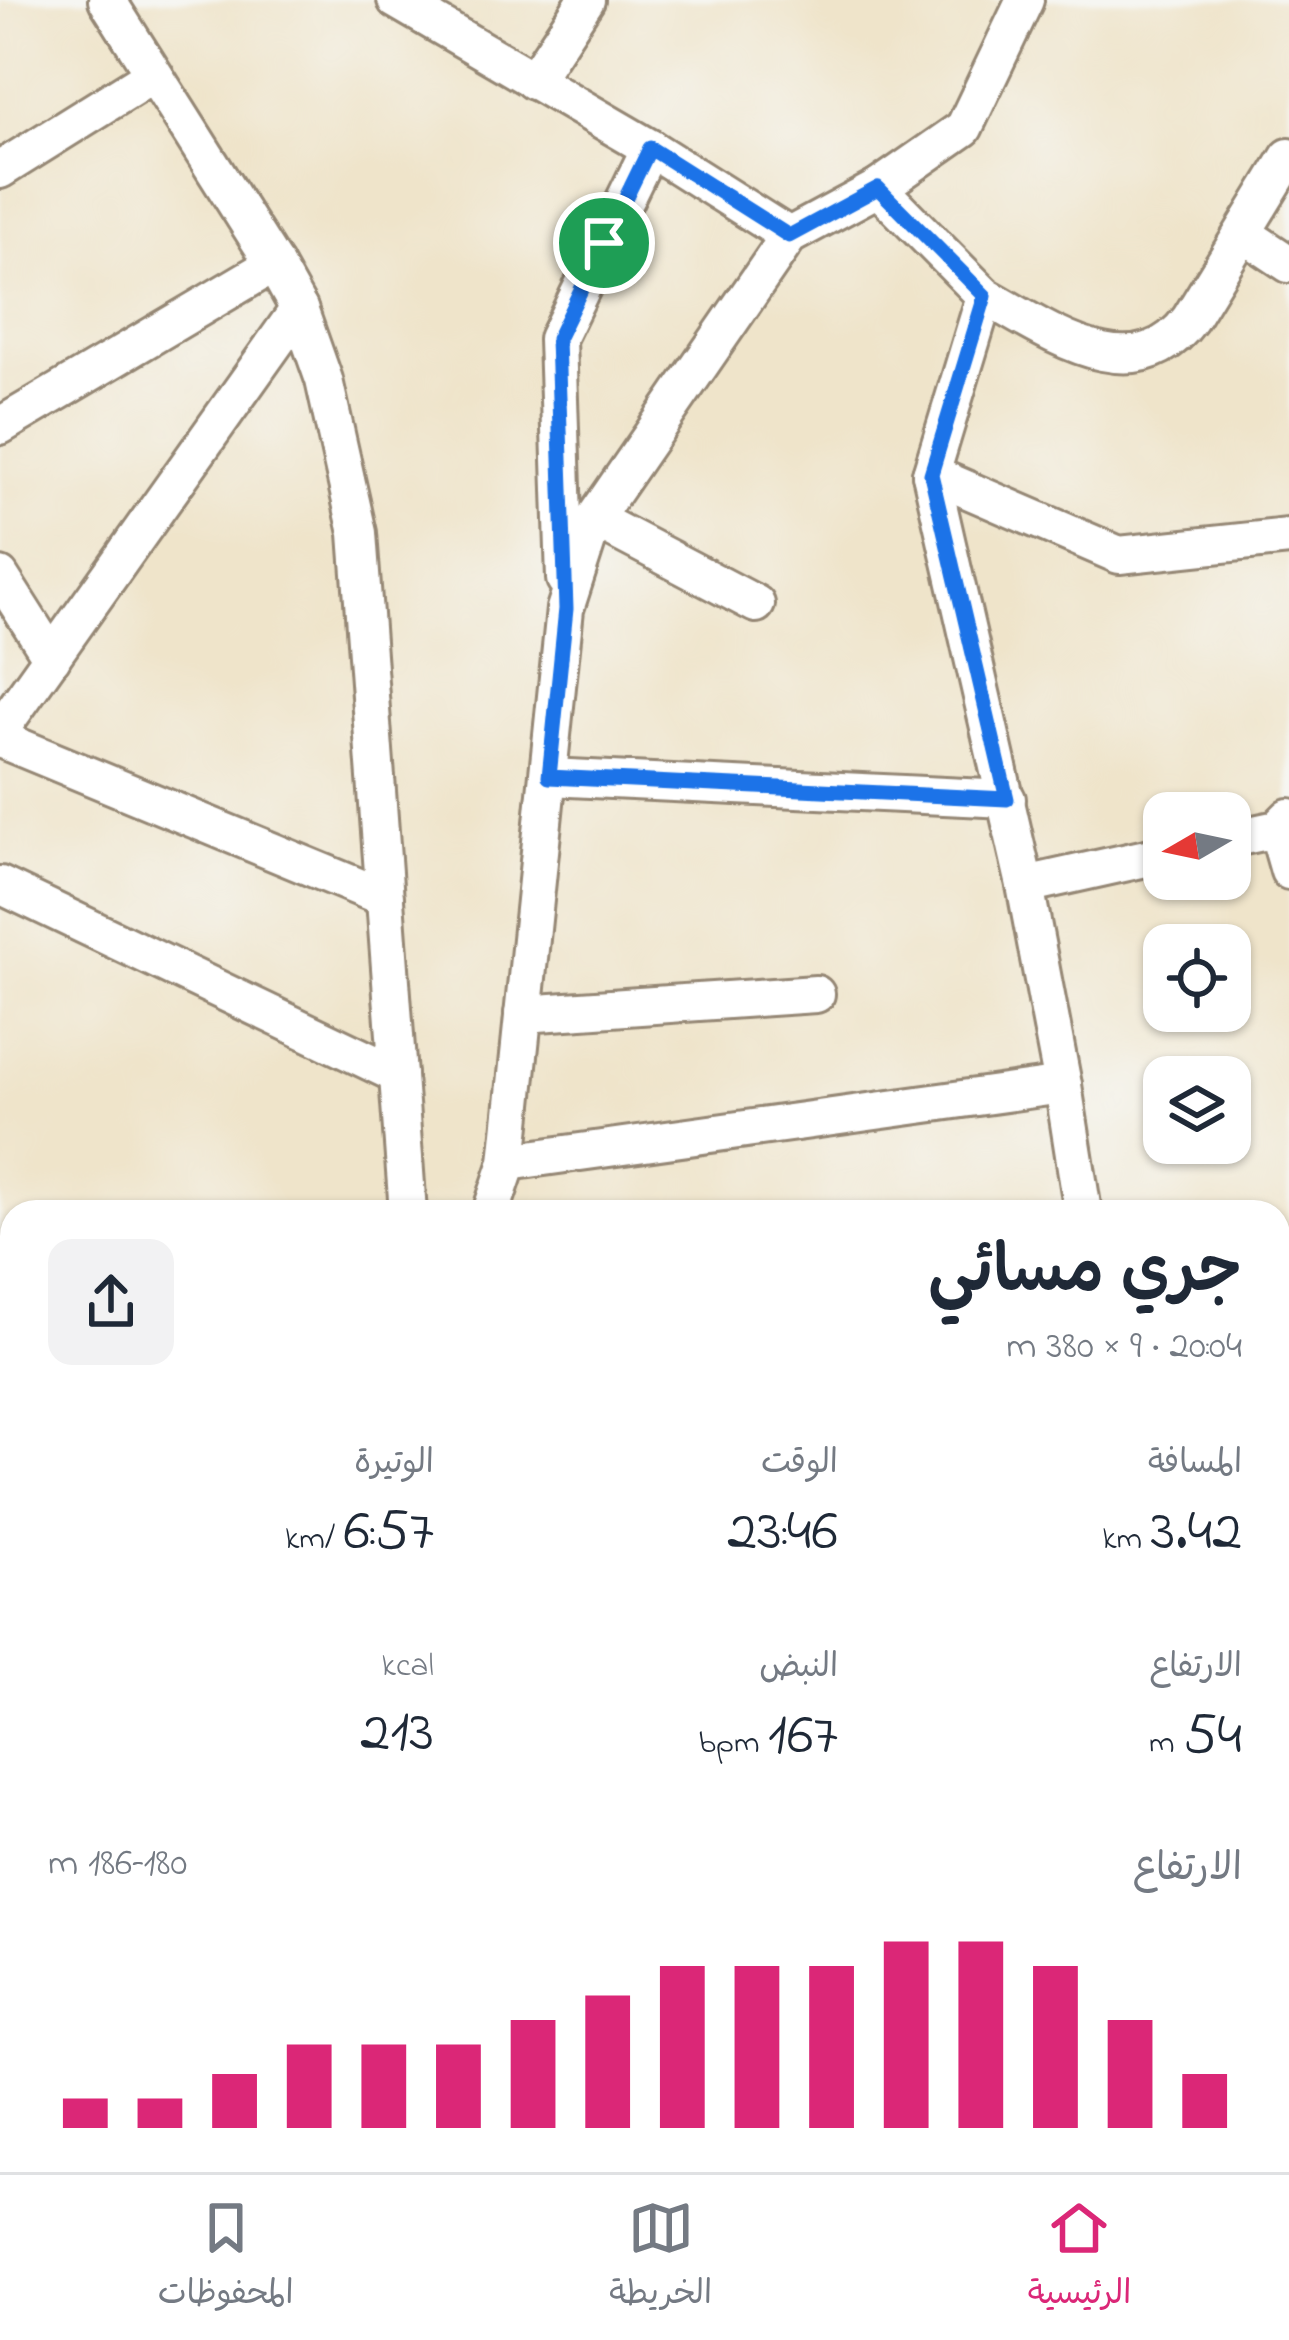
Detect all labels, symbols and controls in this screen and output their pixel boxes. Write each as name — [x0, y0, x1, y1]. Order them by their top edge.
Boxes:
pin — [553, 192, 655, 294]
icon: arrive — [571, 210, 637, 276]
north arrow — [1143, 792, 1251, 900]
map controls — [1143, 792, 1251, 1164]
button: locate — [1143, 924, 1251, 1032]
button: layers — [1143, 1056, 1251, 1164]
text: جري مسائي — [928, 1226, 1242, 1322]
button: share — [48, 1239, 174, 1365]
text: 20:04 · 9 × 380 m — [1006, 1319, 1242, 1376]
text: الوتيرة — [354, 1440, 434, 1488]
text: الوقت — [761, 1440, 838, 1488]
text: المسافة — [1148, 1440, 1242, 1488]
text: 6:57 — [343, 1490, 434, 1577]
text: 23:46 — [727, 1490, 838, 1577]
text: 3.42 — [1150, 1490, 1242, 1577]
text: /km — [285, 1516, 343, 1564]
text: km — [1102, 1516, 1150, 1564]
text: kcal — [382, 1643, 434, 1691]
text: النبض — [759, 1644, 838, 1692]
text: الارتفاع — [1149, 1644, 1242, 1692]
text: 213 — [360, 1691, 434, 1778]
text: 167 — [768, 1694, 838, 1781]
text: 54 — [1183, 1694, 1242, 1781]
text: bpm — [699, 1720, 768, 1768]
text: m — [1149, 1720, 1183, 1768]
text: 180–186 m — [48, 1836, 187, 1893]
text: الارتفاع — [1133, 1841, 1242, 1898]
tab: المحفوظات — [158, 2195, 294, 2321]
tab: الخريطة — [609, 2195, 712, 2321]
tab: الرئيسية — [1028, 2195, 1131, 2321]

